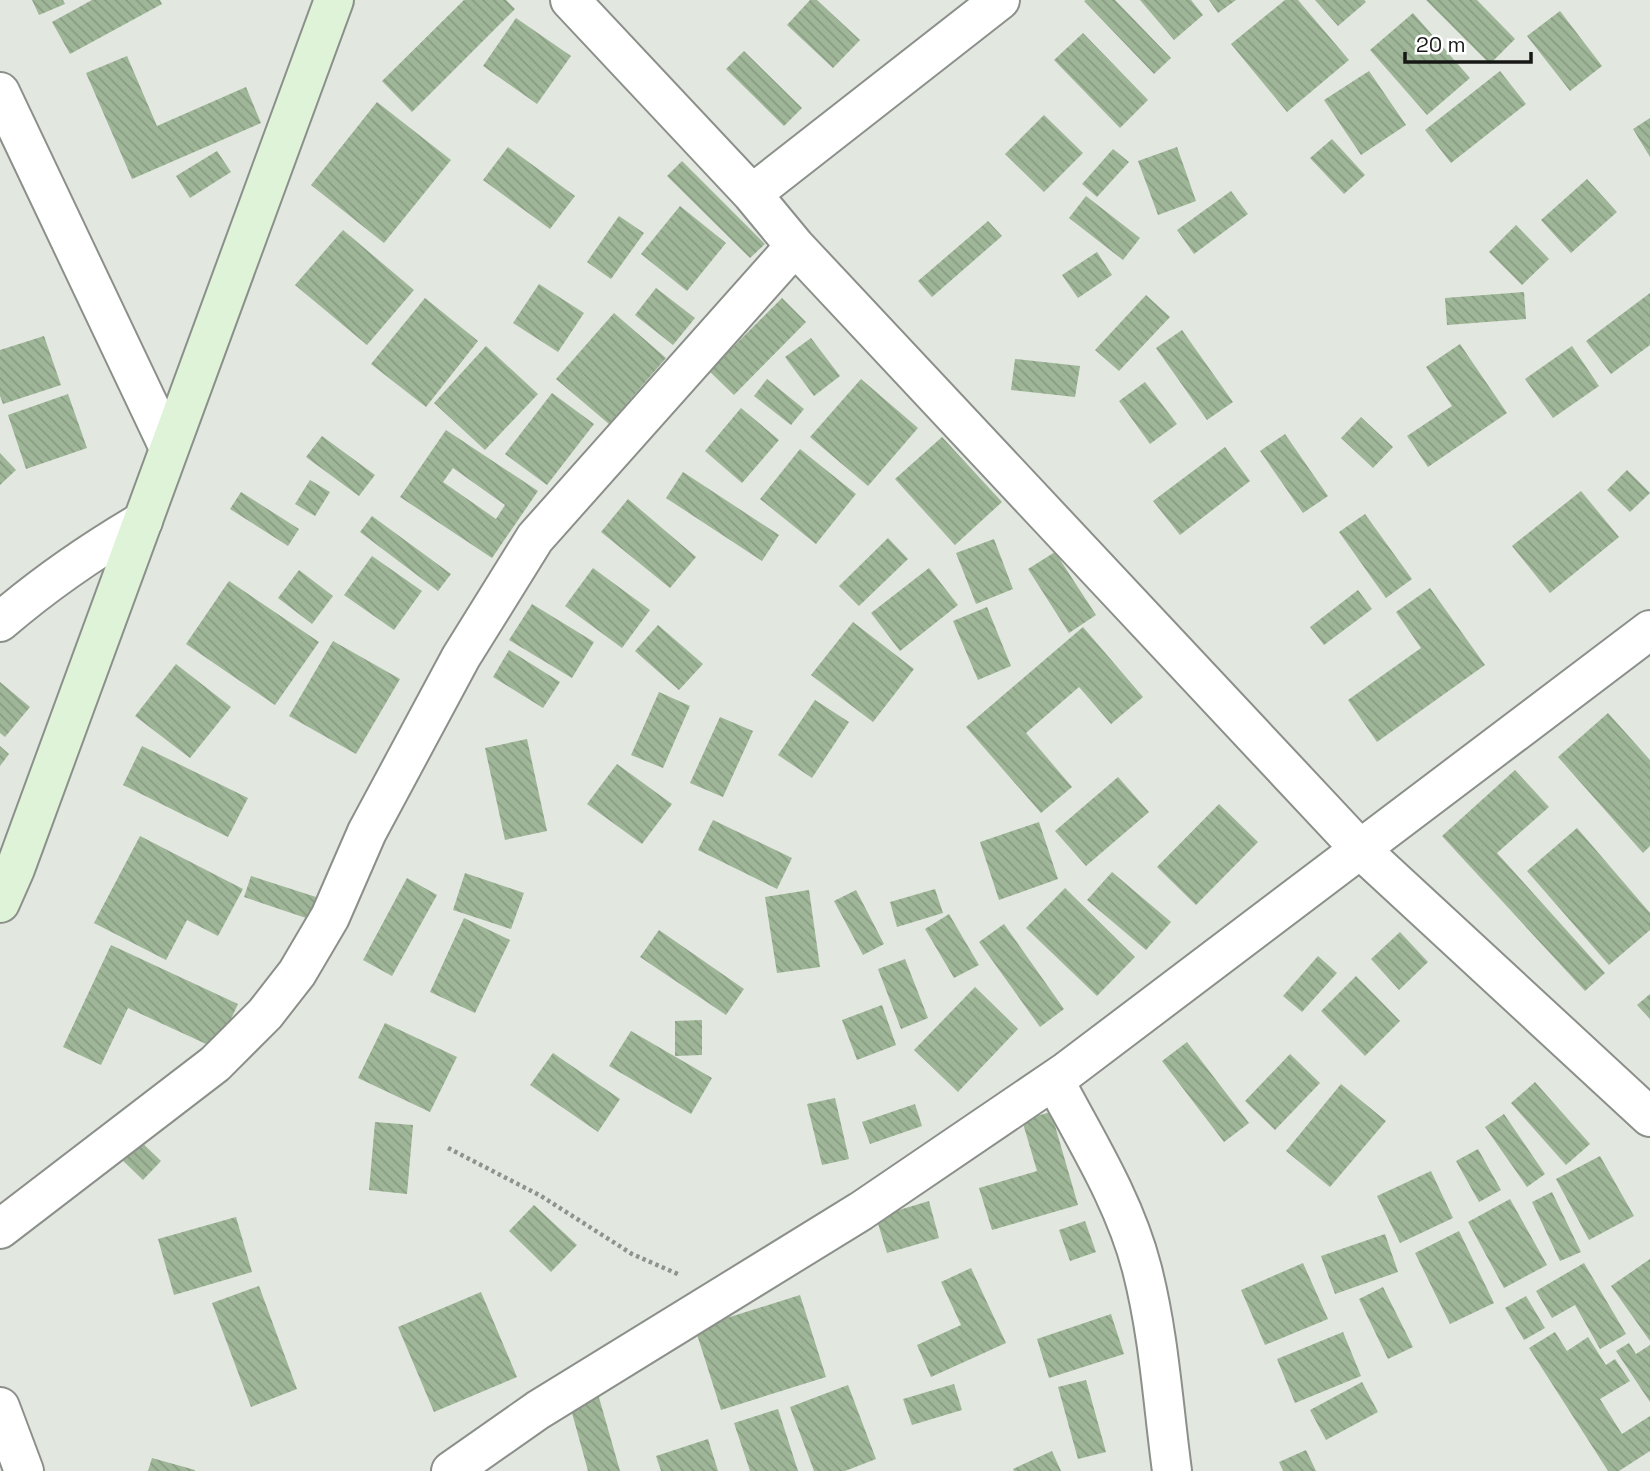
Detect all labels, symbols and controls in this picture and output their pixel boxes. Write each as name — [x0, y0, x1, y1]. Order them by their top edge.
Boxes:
scale bar — [1405, 21, 1531, 65]
text: 20 m — [1416, 31, 1466, 58]

